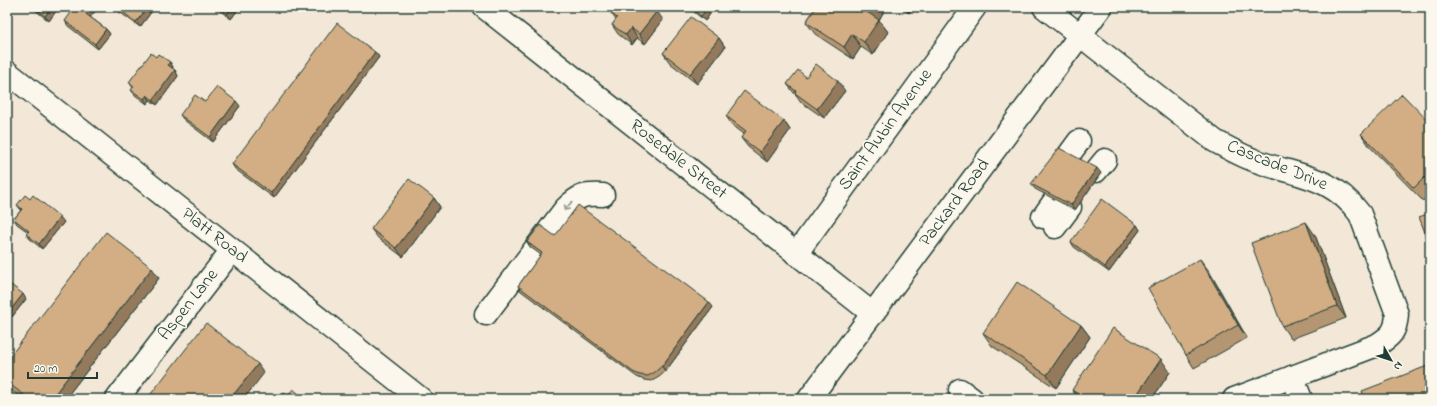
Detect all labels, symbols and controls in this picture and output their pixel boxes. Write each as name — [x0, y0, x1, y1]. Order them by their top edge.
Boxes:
street label: Saint Aubin Avenue — [833, 63, 940, 196]
street label: Rosedale Street — [624, 114, 732, 206]
street label: Cascade Drive — [1223, 134, 1332, 198]
street label: Packard Road — [913, 154, 997, 252]
one-way arrow — [563, 201, 573, 211]
street label: Platt Road — [175, 202, 253, 270]
street label: Aspen Lane — [153, 263, 226, 346]
north arrow — [1371, 340, 1411, 380]
scale bar — [28, 354, 97, 380]
text: N — [1389, 358, 1407, 374]
text: 20 m — [34, 360, 57, 378]

